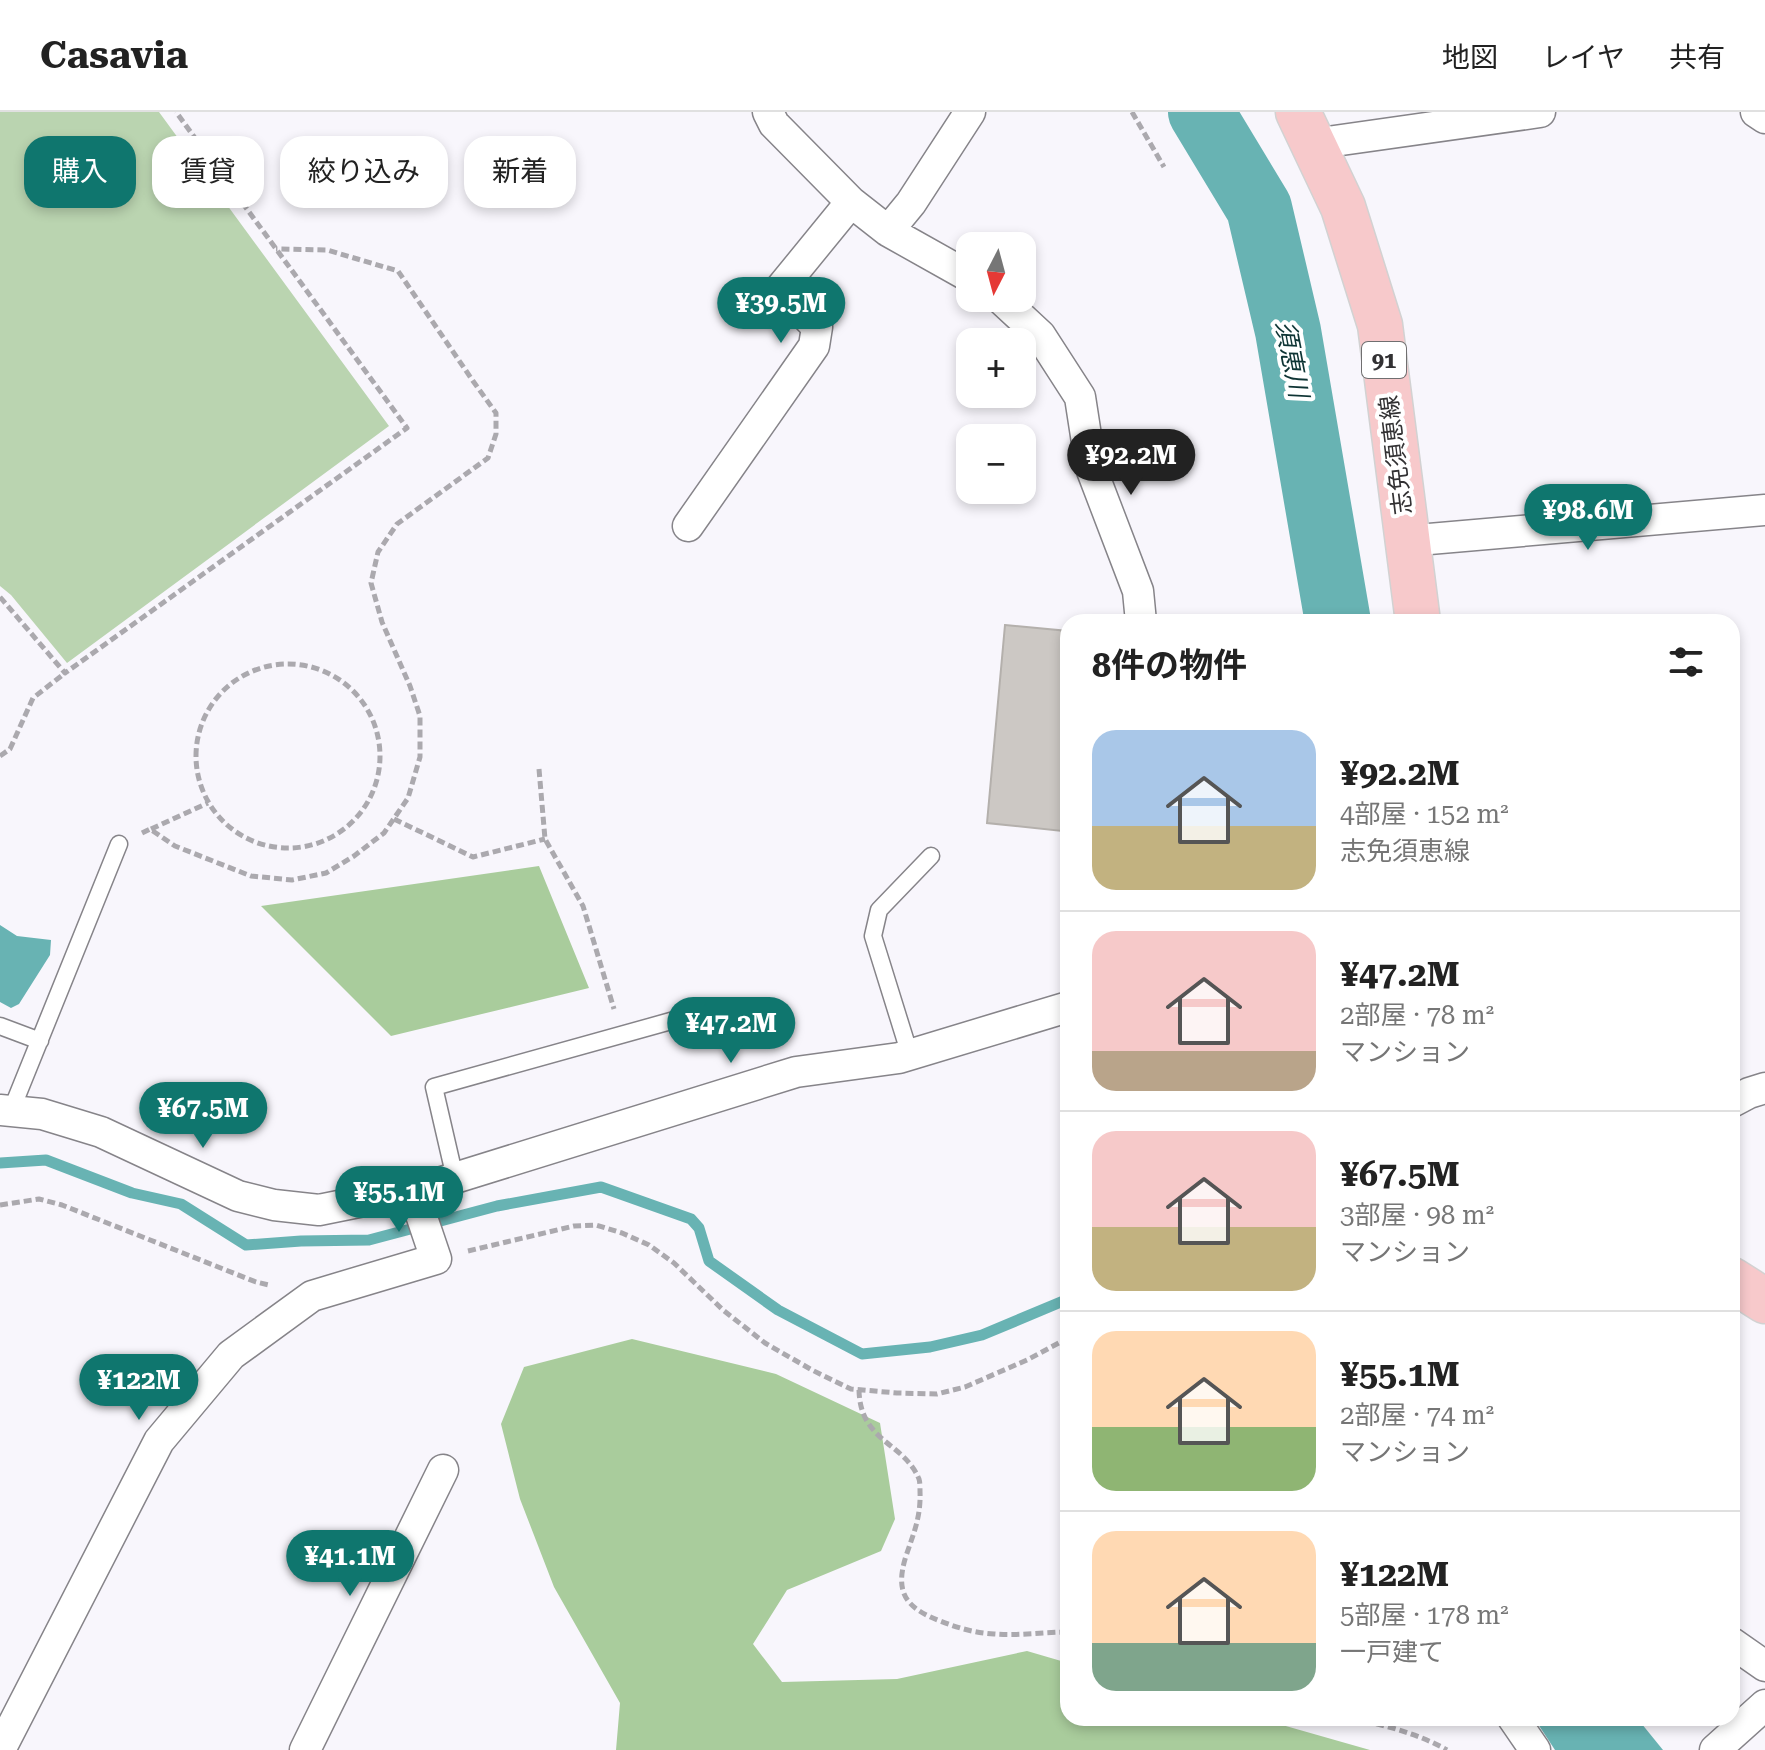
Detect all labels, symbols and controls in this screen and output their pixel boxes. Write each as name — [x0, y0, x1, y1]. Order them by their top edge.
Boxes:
text: Casavia — [40, 33, 188, 77]
text: 地図 — [1442, 41, 1498, 74]
text: レイヤ — [1542, 41, 1625, 74]
text: 共有 — [1669, 41, 1725, 74]
chip: 購入 — [24, 136, 136, 208]
chip: 賃貸 — [152, 136, 264, 208]
chip: 絞り込み — [280, 136, 448, 208]
chip: 新着 — [464, 136, 576, 208]
north arrow — [956, 232, 1036, 312]
map controls — [956, 232, 1036, 504]
pin: ¥39.5M — [716, 277, 846, 345]
text: ¥39.5M — [735, 288, 827, 318]
water label: 須恵川 — [1270, 318, 1315, 403]
button: + — [956, 328, 1036, 408]
road number: 91 — [1362, 342, 1406, 378]
street label: 志免須恵線 — [1375, 394, 1417, 516]
button: − — [956, 424, 1036, 504]
pin: ¥92.2M — [1066, 429, 1196, 497]
text: ¥92.2M — [1085, 440, 1177, 470]
pin: ¥98.6M — [1523, 484, 1653, 552]
text: ¥98.6M — [1542, 495, 1634, 525]
icon: filters — [1664, 640, 1708, 684]
text: 8件の物件 — [1092, 645, 1247, 685]
text: ¥92.2M — [1340, 753, 1460, 793]
icon: home — [1156, 762, 1252, 858]
text: 4部屋 · 152 m² — [1340, 799, 1509, 829]
text: 志免須恵線 — [1340, 836, 1470, 866]
text: ¥47.2M — [1340, 954, 1460, 994]
icon: home — [1156, 963, 1252, 1059]
pin: ¥47.2M — [666, 997, 796, 1065]
text: 2部屋 · 78 m² — [1340, 1000, 1494, 1030]
text: ¥47.2M — [685, 1008, 777, 1038]
text: マンション — [1340, 1037, 1470, 1067]
pin: ¥67.5M — [138, 1082, 268, 1150]
text: ¥67.5M — [157, 1093, 249, 1123]
text: ¥67.5M — [1340, 1154, 1460, 1194]
icon: home — [1156, 1163, 1252, 1259]
pin: ¥55.1M — [334, 1166, 464, 1234]
text: ¥55.1M — [353, 1177, 445, 1207]
text: 3部屋 · 98 m² — [1340, 1200, 1494, 1230]
text: マンション — [1340, 1237, 1470, 1267]
pin: ¥122M — [83, 1354, 195, 1422]
text: ¥55.1M — [1340, 1354, 1460, 1394]
icon: home — [1156, 1363, 1252, 1459]
text: ¥122M — [97, 1365, 181, 1395]
text: 2部屋 · 74 m² — [1340, 1400, 1494, 1430]
text: マンション — [1340, 1437, 1470, 1467]
pin: ¥41.1M — [285, 1530, 415, 1598]
text: ¥41.1M — [304, 1541, 396, 1571]
text: ¥122M — [1340, 1554, 1449, 1594]
icon: home — [1156, 1563, 1252, 1659]
text: 5部屋 · 178 m² — [1340, 1600, 1509, 1630]
text: 一戸建て — [1340, 1637, 1444, 1667]

